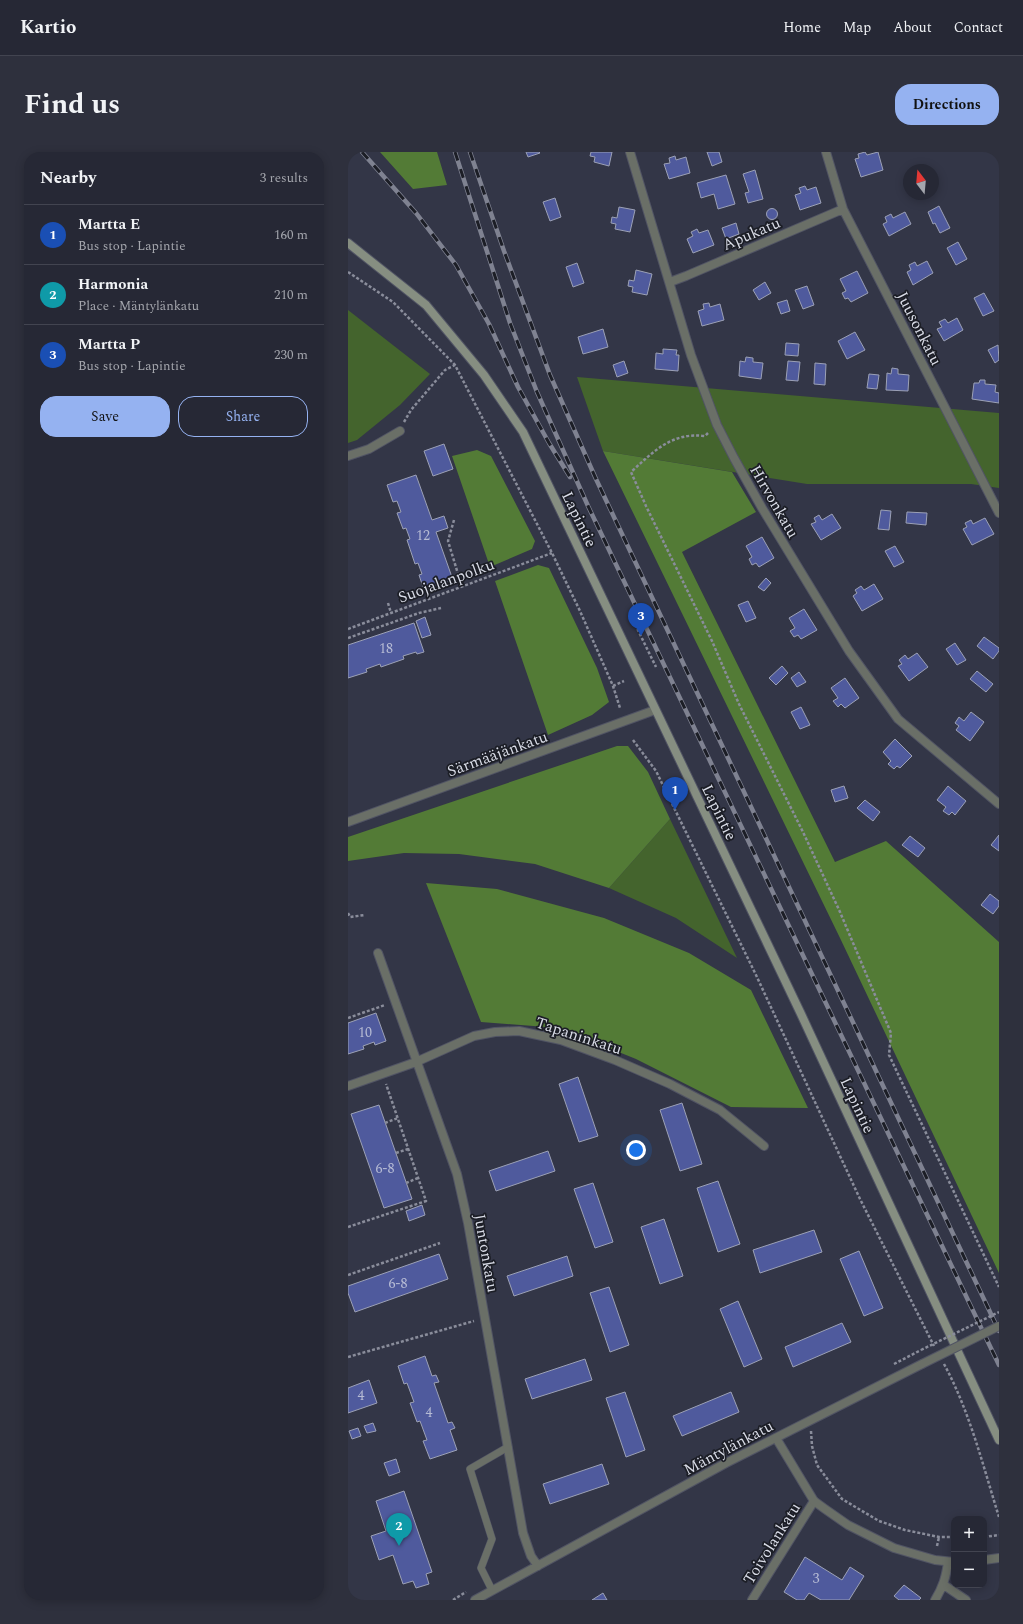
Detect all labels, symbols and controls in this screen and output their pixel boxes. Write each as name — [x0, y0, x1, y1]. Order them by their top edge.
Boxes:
text: Kartio — [20, 13, 76, 42]
text: Home — [783, 17, 821, 38]
text: Map — [843, 17, 871, 38]
text: About — [893, 17, 932, 38]
text: Contact — [954, 17, 1003, 38]
text: Find us — [24, 83, 120, 126]
button: Directions — [895, 84, 999, 125]
north arrow — [903, 164, 939, 200]
text: Nearby — [40, 165, 96, 191]
text: 3 results — [260, 168, 308, 188]
street label: Apukatu — [719, 211, 784, 257]
text: Martta E — [78, 213, 140, 236]
text: 1 — [49, 225, 57, 245]
text: 160 m — [274, 225, 308, 245]
text: Bus stop · Lapintie — [78, 236, 185, 256]
text: Harmonia — [78, 273, 148, 296]
text: 2 — [49, 285, 57, 305]
text: 210 m — [274, 285, 308, 305]
street label: Juusonkatu — [890, 287, 948, 370]
text: Place · Mäntylänkatu — [78, 296, 199, 316]
text: Martta P — [78, 333, 140, 356]
text: 3 — [49, 345, 57, 365]
text: 230 m — [274, 345, 308, 365]
text: Bus stop · Lapintie — [78, 356, 185, 376]
button: Save — [40, 396, 170, 437]
button: Share — [178, 396, 308, 437]
street label: Hirvonkatu — [743, 460, 805, 543]
street label: Lapintie — [555, 487, 603, 552]
house number: 12 — [416, 525, 430, 546]
street label: Suojalanpolku — [395, 552, 498, 609]
pin: 3 — [628, 603, 654, 636]
house number: 18 — [379, 638, 393, 659]
street label: Särmääjänkatu — [444, 725, 551, 783]
pin: 1 — [662, 777, 688, 810]
street label: Lapintie — [695, 780, 743, 845]
street label: Tapaninkatu — [532, 1011, 625, 1061]
house number: 10 — [358, 1022, 372, 1043]
street label: Lapintie — [834, 1073, 881, 1138]
your location — [626, 1140, 646, 1160]
house number: 6-8 — [375, 1158, 395, 1179]
street label: Juntonkatu — [467, 1212, 505, 1294]
house number: 6-8 — [388, 1273, 408, 1294]
house number: 4 — [358, 1385, 365, 1406]
house number: 4 — [426, 1402, 433, 1423]
street label: Mäntylänkatu — [679, 1414, 778, 1482]
street label: Toivolankatu — [737, 1498, 807, 1589]
pin: 2 — [386, 1513, 412, 1546]
map controls — [951, 1516, 987, 1588]
button: + — [951, 1516, 987, 1552]
button: − — [951, 1552, 987, 1588]
house number: 3 — [813, 1568, 820, 1589]

